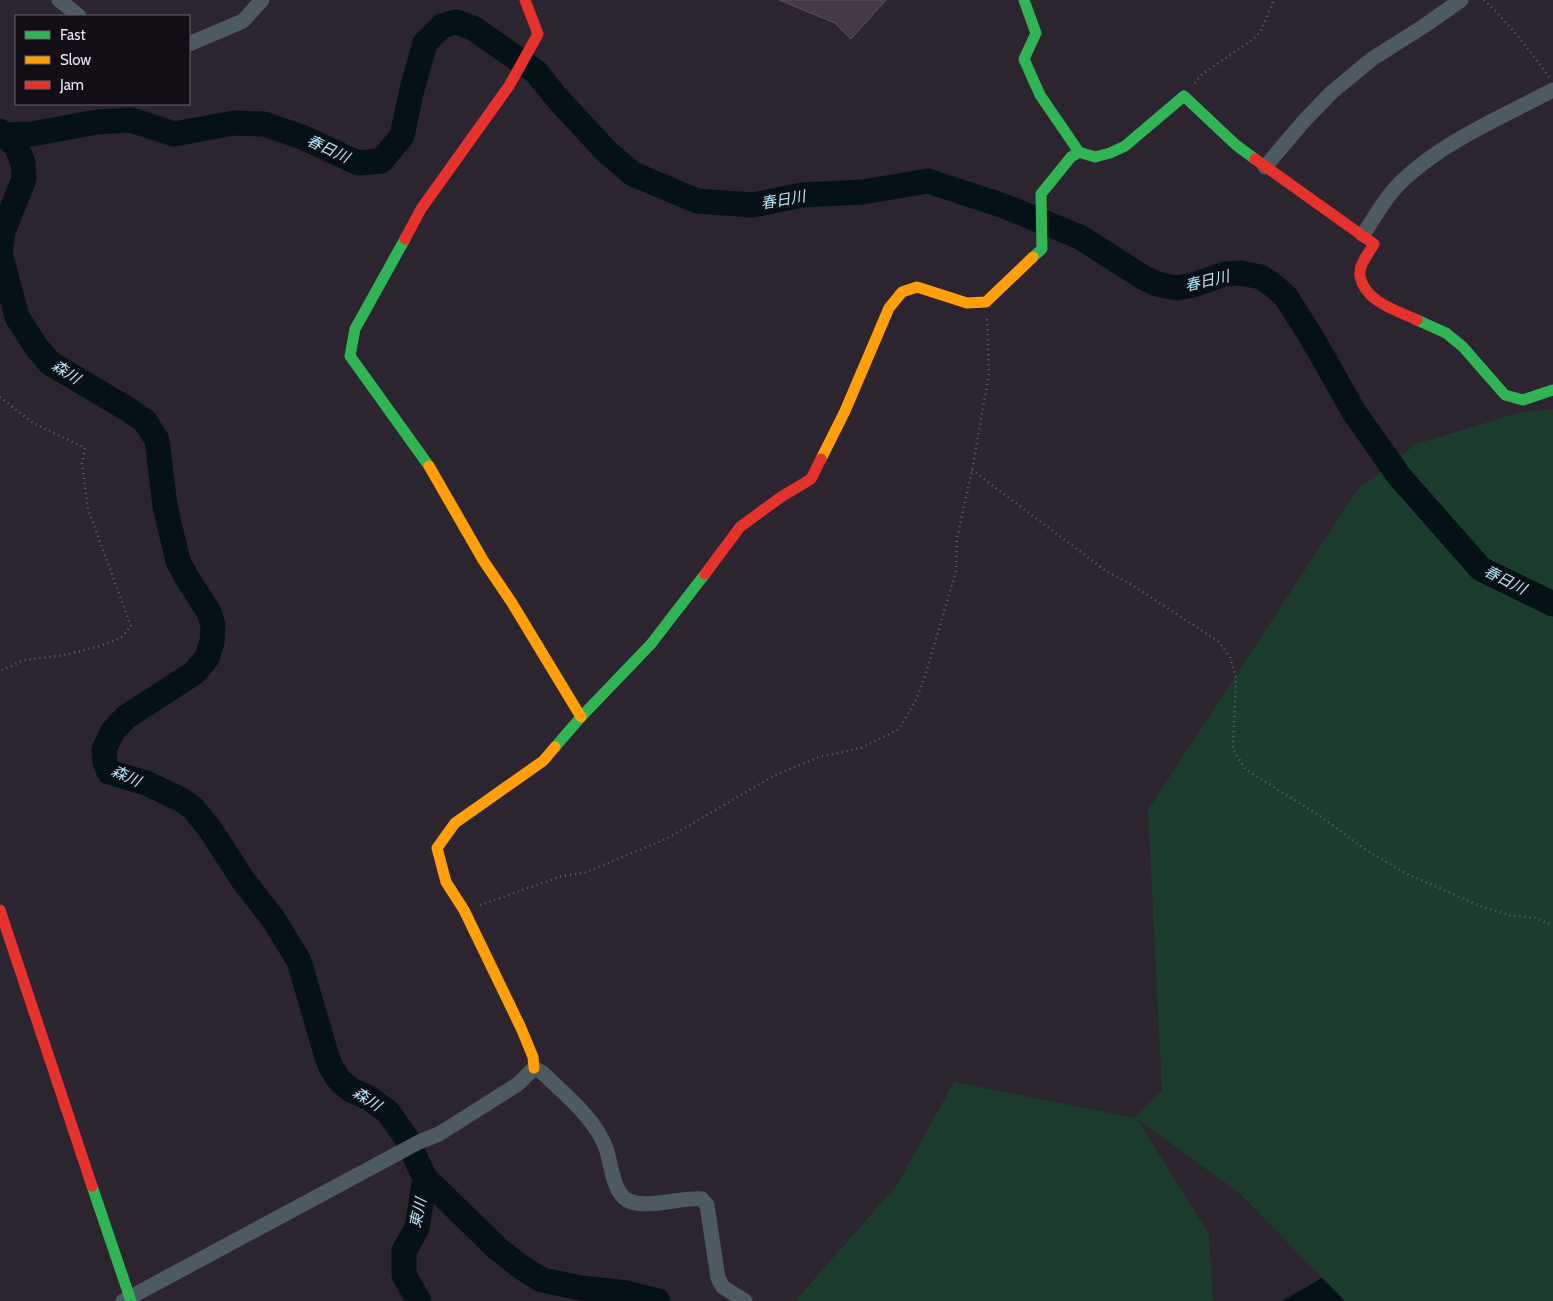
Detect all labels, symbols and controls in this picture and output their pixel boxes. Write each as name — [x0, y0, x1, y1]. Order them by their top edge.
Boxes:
legend — [15, 15, 190, 105]
text: Fast — [60, 26, 85, 44]
text: Slow — [60, 51, 91, 69]
text: Jam — [59, 76, 84, 94]
water label: 春日川 — [304, 131, 354, 168]
water label: 春日川 — [759, 187, 809, 213]
water label: 春日川 — [1183, 267, 1233, 295]
water label: 森川 — [49, 356, 85, 389]
water label: 春日川 — [1481, 562, 1531, 599]
water label: 森川 — [109, 762, 145, 791]
water label: 森川 — [350, 1083, 386, 1116]
water label: 東川 — [406, 1195, 430, 1230]

